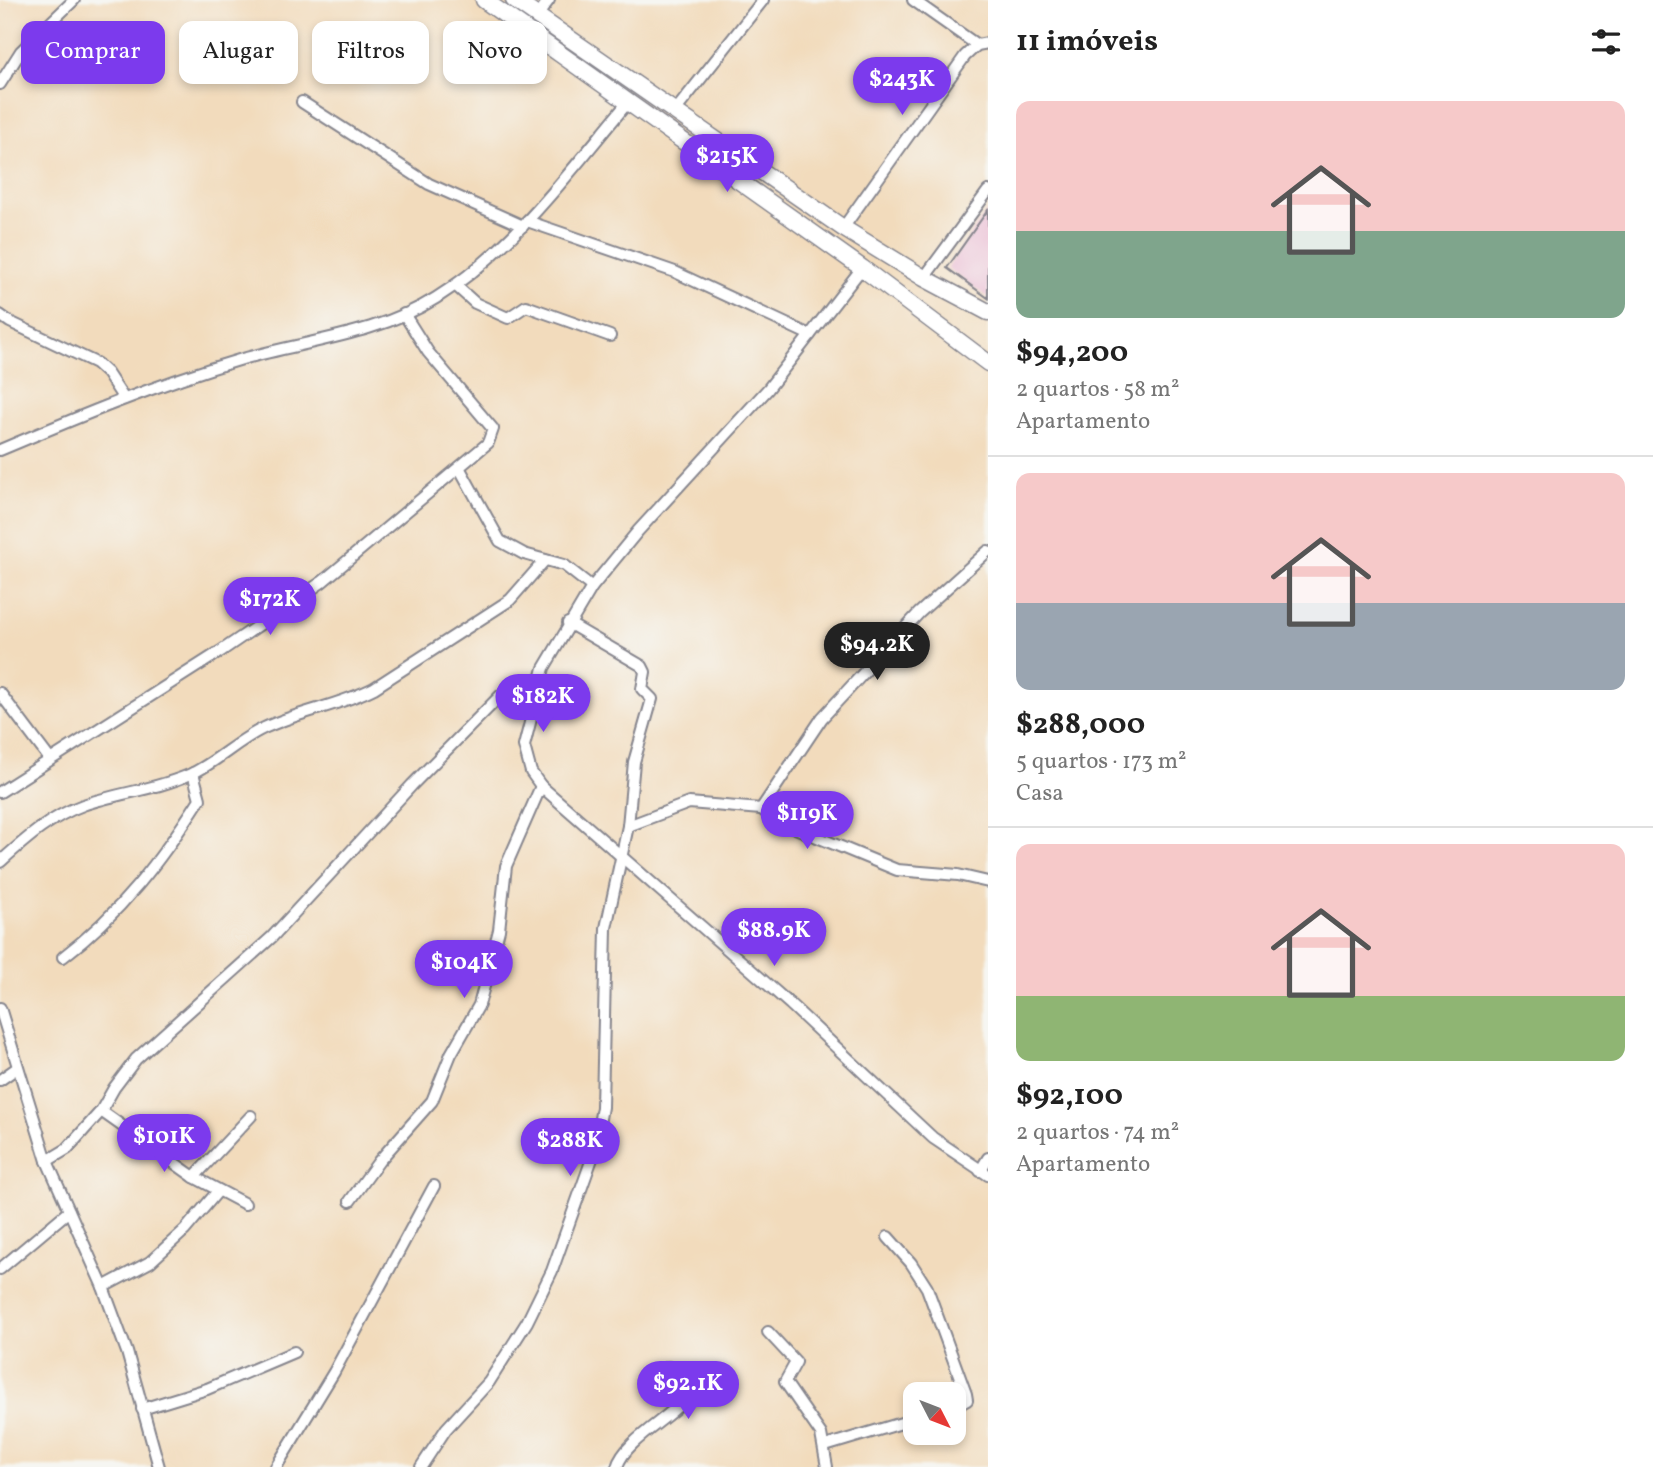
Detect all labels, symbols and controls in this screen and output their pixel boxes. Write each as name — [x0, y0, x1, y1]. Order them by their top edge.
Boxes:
chip: Comprar — [21, 21, 165, 84]
chip: Alugar — [179, 21, 298, 84]
chip: Filtros — [312, 21, 429, 84]
chip: Novo — [443, 21, 547, 84]
text: 11 imóveis — [1016, 21, 1158, 63]
icon: filters — [1587, 23, 1625, 61]
pin: $243K — [853, 58, 951, 117]
text: $243K — [869, 64, 935, 96]
pin: $215K — [678, 134, 776, 194]
text: $215K — [696, 141, 758, 173]
icon: home — [1258, 147, 1384, 273]
text: $94,200 — [1016, 332, 1128, 374]
text: 2 quartos · 58 m² — [1016, 374, 1179, 406]
text: Apartamento — [1016, 406, 1150, 438]
icon: home — [1258, 519, 1384, 645]
pin: $172K — [221, 578, 319, 637]
text: $172K — [239, 584, 301, 616]
pin: $94.2K — [820, 622, 934, 682]
text: $94.2K — [840, 629, 914, 661]
pin: $182K — [494, 674, 592, 734]
text: $182K — [512, 681, 575, 713]
text: $288,000 — [1016, 704, 1145, 746]
text: 5 quartos · 173 m² — [1016, 746, 1187, 778]
text: Casa — [1016, 778, 1064, 810]
pin: $119K — [758, 792, 856, 851]
text: $119K — [777, 798, 837, 830]
icon: home — [1258, 890, 1384, 1016]
pin: $88.9K — [717, 908, 831, 968]
text: $88.9K — [737, 915, 811, 947]
pin: $104K — [415, 940, 513, 1000]
text: $104K — [431, 947, 497, 979]
text: $92,100 — [1016, 1075, 1123, 1117]
pin: $101K — [115, 1114, 213, 1174]
text: 2 quartos · 74 m² — [1016, 1117, 1179, 1149]
pin: $288K — [521, 1118, 619, 1178]
text: $101K — [133, 1121, 195, 1153]
text: $288K — [537, 1125, 603, 1157]
text: Apartamento — [1016, 1149, 1150, 1181]
pin: $92.1K — [631, 1362, 745, 1421]
text: $92.1K — [653, 1368, 723, 1400]
north arrow — [903, 1382, 966, 1446]
map controls — [903, 1382, 966, 1445]

